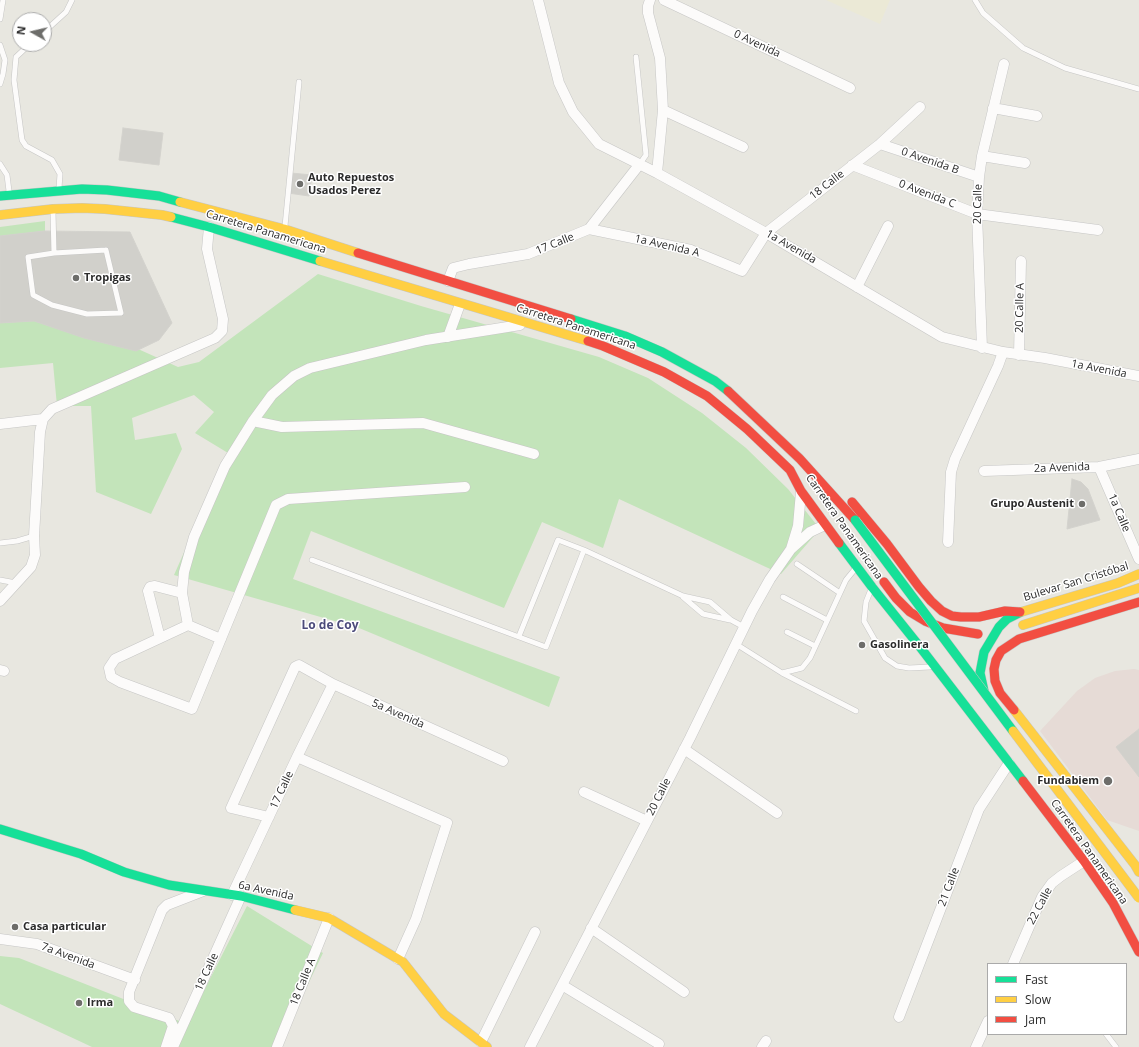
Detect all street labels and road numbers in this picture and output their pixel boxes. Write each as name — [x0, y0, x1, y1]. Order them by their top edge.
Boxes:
street label: 0 Avenida — [731, 27, 783, 61]
street label: 0 Avenida B — [899, 145, 961, 177]
street label: 18 Calle — [807, 167, 847, 203]
street label: 0 Avenida C — [897, 177, 957, 211]
street label: 20 Calle — [971, 184, 985, 224]
street label: Carretera Panamericana — [204, 207, 328, 257]
street label: 1a Avenida — [763, 227, 819, 267]
street label: 17 Calle — [534, 230, 576, 258]
street label: 1a Avenida A — [633, 232, 701, 260]
street label: 20 Calle A — [1013, 283, 1027, 333]
street label: Carretera Panamericana — [514, 301, 638, 353]
street label: 1a Avenida — [1070, 357, 1128, 381]
street label: 2a Avenida — [1034, 460, 1090, 476]
street label: Carretera Panamericana — [803, 472, 885, 582]
street label: 1a Calle — [1105, 492, 1133, 534]
street label: Bulevar San Cristóbal — [1022, 560, 1130, 604]
street label: 5a Avenida — [370, 697, 426, 731]
street label: 17 Calle — [268, 769, 296, 811]
street label: 20 Calle — [644, 776, 674, 818]
street label: Carretera Panamericana — [1048, 797, 1130, 907]
street label: 21 Calle — [936, 866, 962, 908]
street label: 6a Avenida — [237, 879, 295, 903]
street label: 22 Calle — [1025, 885, 1055, 927]
street label: 7a Avenida — [39, 940, 97, 972]
street label: 18 Calle — [193, 951, 221, 993]
street label: 18 Calle A — [288, 956, 318, 1008]

